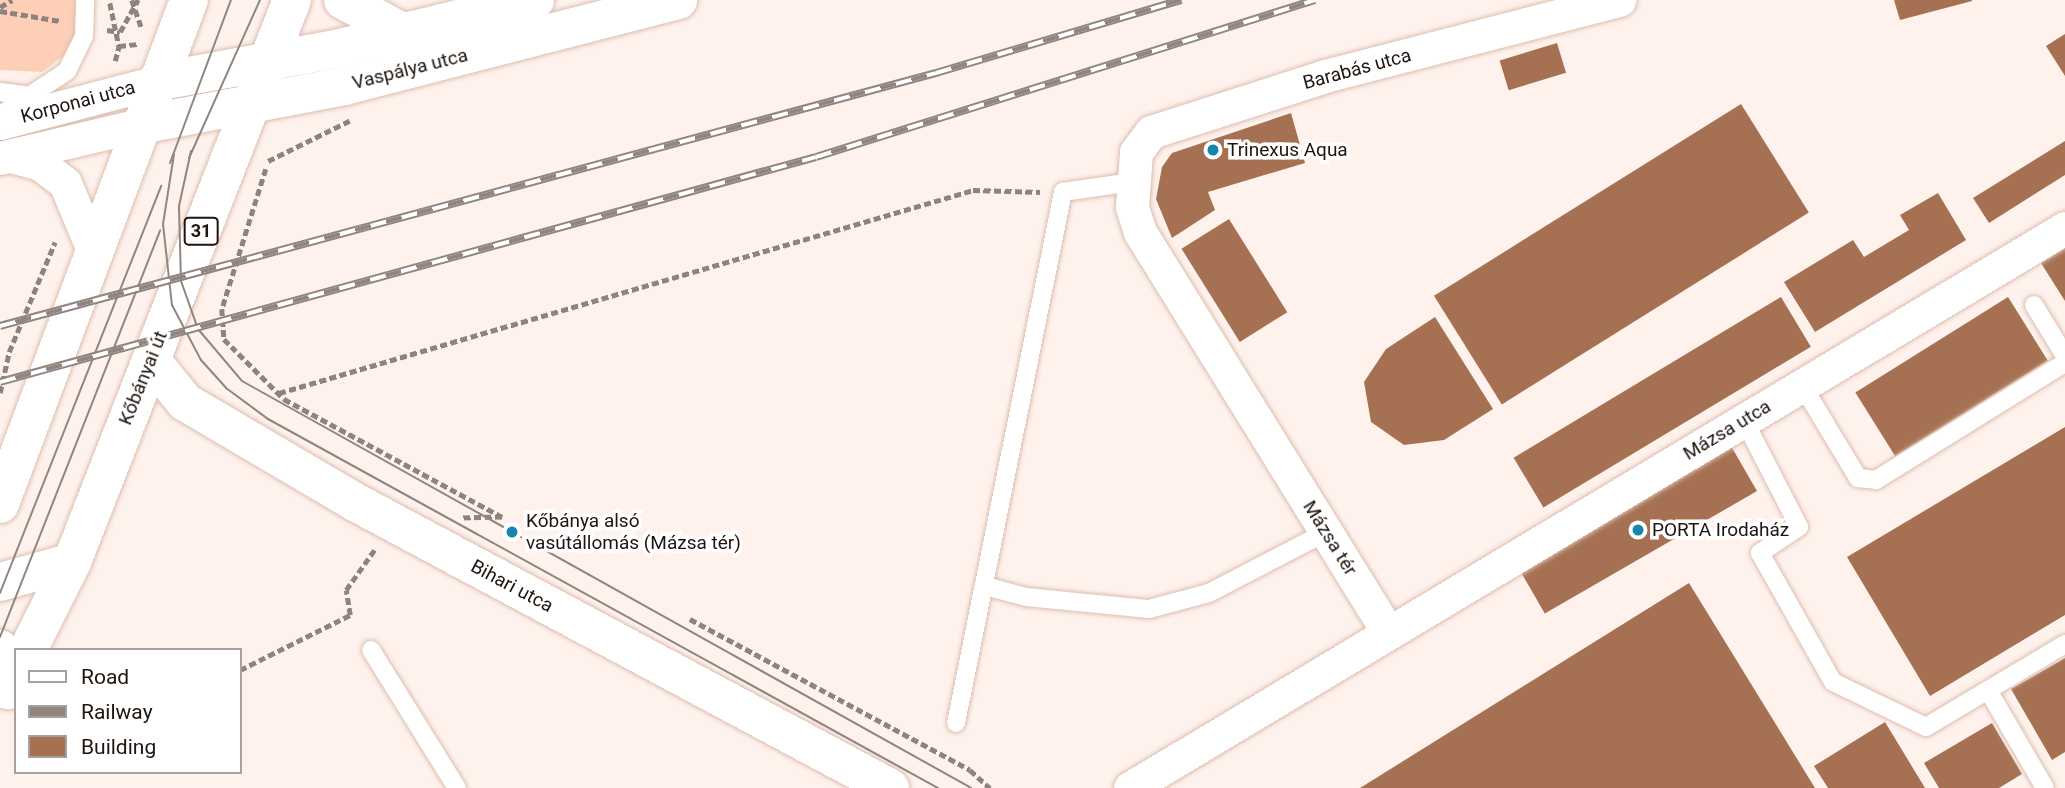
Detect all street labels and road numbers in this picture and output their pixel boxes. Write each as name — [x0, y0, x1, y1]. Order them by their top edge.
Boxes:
street label: Vaspálya utca — [350, 44, 470, 94]
street label: Barabás utca — [1300, 44, 1414, 94]
street label: Korponai utca — [18, 76, 138, 128]
road number: 31 — [184, 216, 218, 246]
street label: Kőbányai út — [114, 328, 172, 428]
street label: Mázsa utca — [1679, 395, 1775, 465]
street label: Mázsa tér — [1298, 496, 1362, 580]
street label: Bihari utca — [467, 555, 557, 617]

